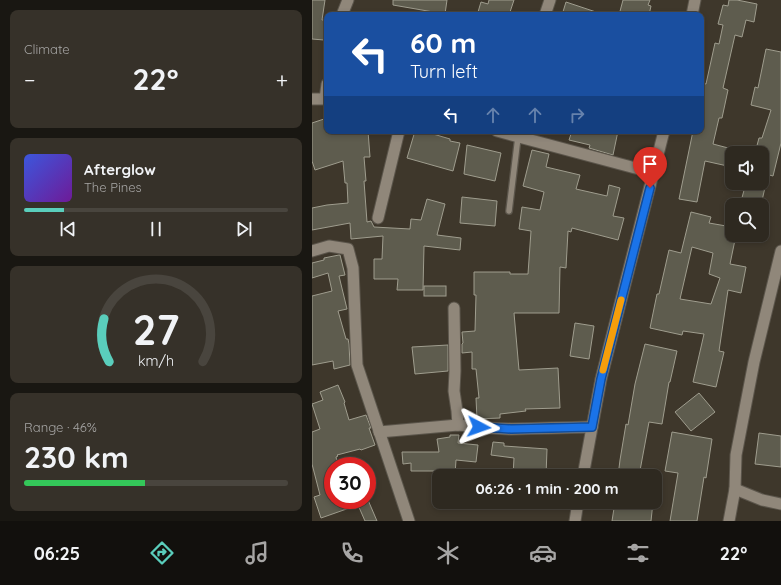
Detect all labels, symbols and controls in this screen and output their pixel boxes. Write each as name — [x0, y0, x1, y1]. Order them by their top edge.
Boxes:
text: 60 m — [410, 25, 476, 60]
icon: left — [344, 28, 396, 80]
text: Climate — [24, 41, 70, 57]
text: 22° — [133, 60, 178, 98]
text: Turn left — [410, 60, 478, 83]
text: − — [24, 66, 35, 94]
text: + — [276, 66, 288, 94]
icon: left — [440, 104, 462, 126]
icon: ahead — [482, 104, 504, 126]
icon: ahead — [524, 104, 546, 126]
icon: right — [566, 104, 588, 126]
map controls — [725, 146, 769, 242]
button: sound — [725, 146, 769, 190]
pin — [633, 147, 667, 188]
icon: arrive — [639, 153, 661, 175]
text: Afterglow — [84, 160, 156, 179]
text: The Pines — [84, 179, 142, 195]
button: search — [725, 198, 769, 242]
icon: previous — [57, 218, 79, 240]
icon: pause — [145, 218, 167, 240]
icon: next — [233, 218, 255, 240]
text: 27 — [133, 303, 179, 355]
text: km/h — [138, 352, 174, 370]
position arrow — [458, 406, 500, 448]
text: Range · 46% — [24, 419, 97, 435]
text: 230 km — [24, 438, 129, 476]
speed limit sign: 30 — [324, 457, 376, 509]
text: 06:26 · 1 min · 200 m — [475, 479, 619, 498]
icon: directions — [148, 539, 176, 567]
icon: music — [243, 539, 271, 567]
icon: phone — [338, 539, 366, 567]
icon: climate — [434, 539, 462, 567]
icon: car — [529, 539, 557, 567]
icon: filters — [624, 539, 652, 567]
text: 06:25 — [34, 542, 80, 565]
text: 22° — [720, 542, 747, 565]

